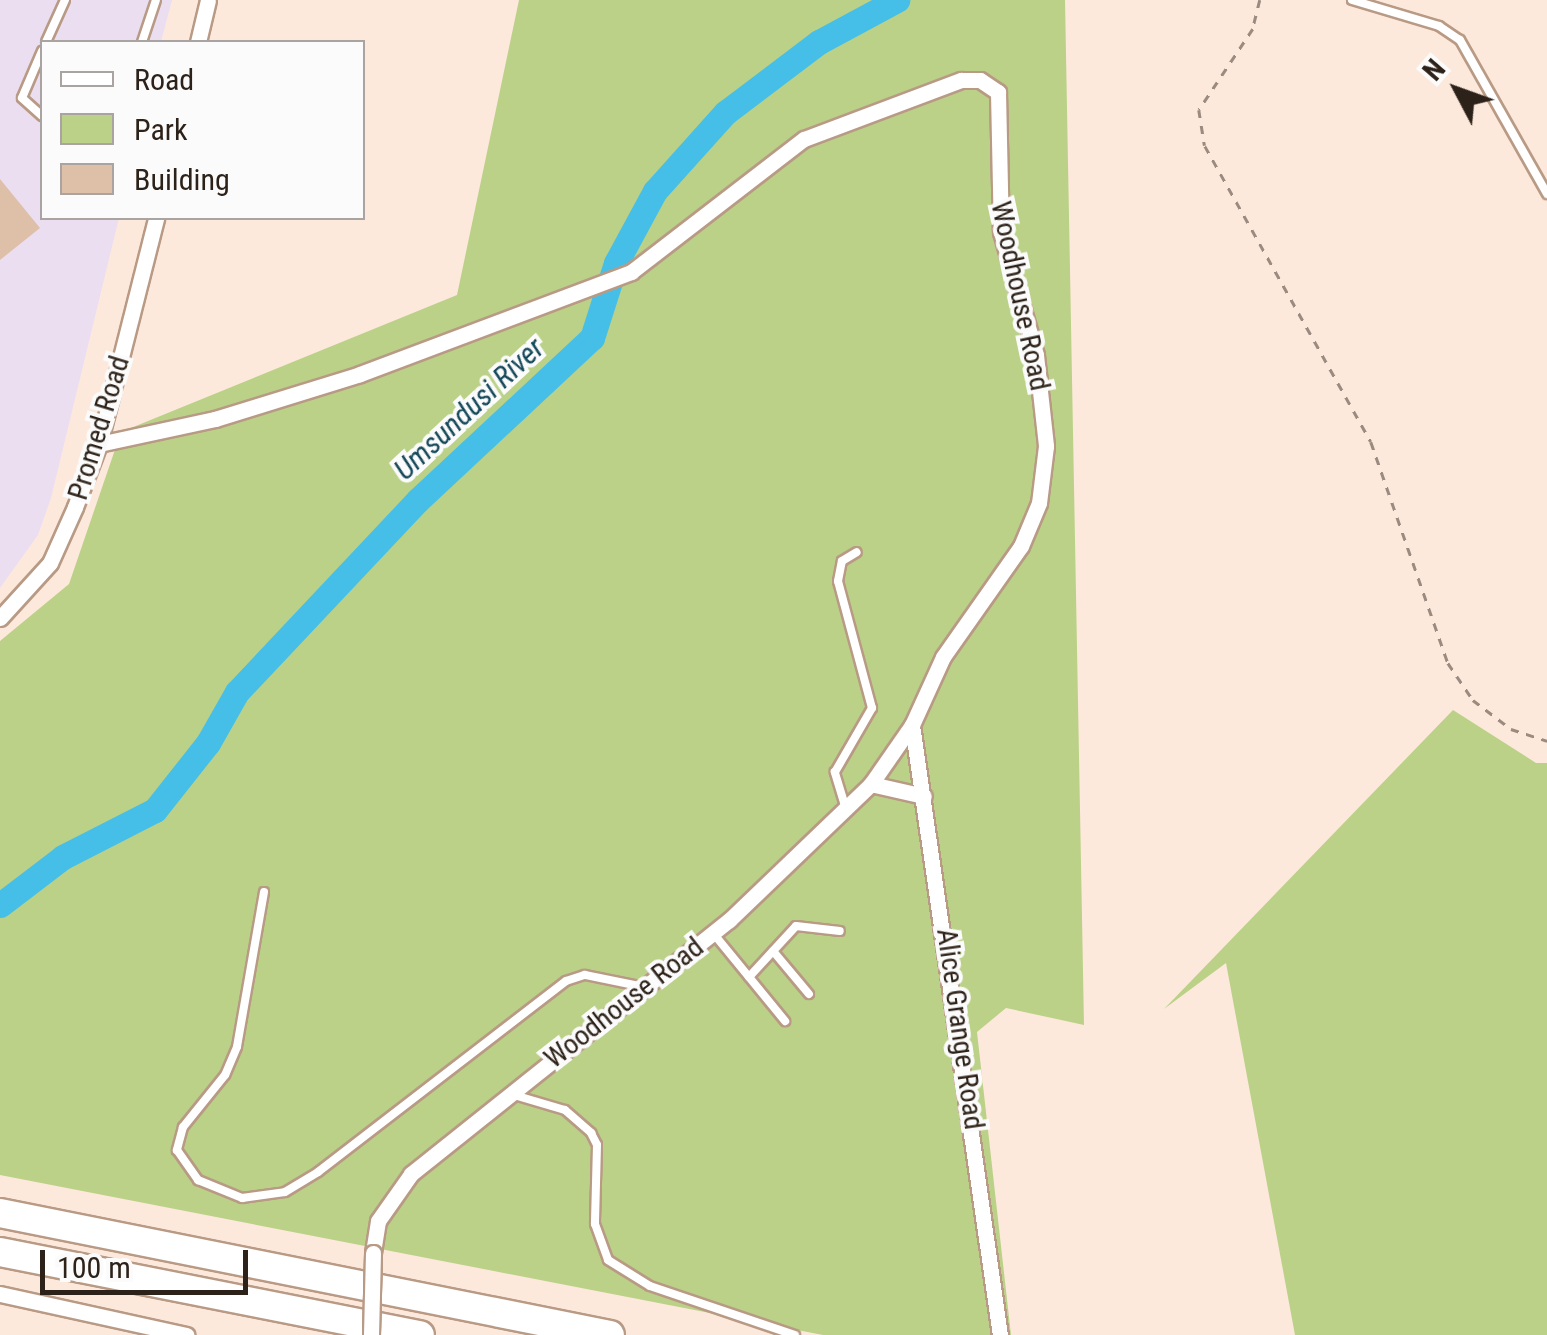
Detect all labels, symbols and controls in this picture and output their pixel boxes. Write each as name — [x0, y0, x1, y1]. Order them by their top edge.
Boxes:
legend — [40, 40, 365, 220]
north arrow — [1407, 40, 1507, 140]
text: N — [1416, 53, 1452, 87]
text: Road — [134, 62, 194, 97]
text: Park — [134, 112, 188, 147]
text: Building — [134, 162, 230, 197]
street label: Woodhouse Road — [984, 198, 1056, 394]
water label: Umsundusi River — [387, 330, 551, 488]
street label: Promed Road — [61, 352, 137, 504]
street label: Alice Grange Road — [929, 926, 991, 1132]
street label: Woodhouse Road — [538, 930, 710, 1076]
scale bar — [45, 1230, 252, 1292]
text: 100 m — [57, 1250, 131, 1285]

